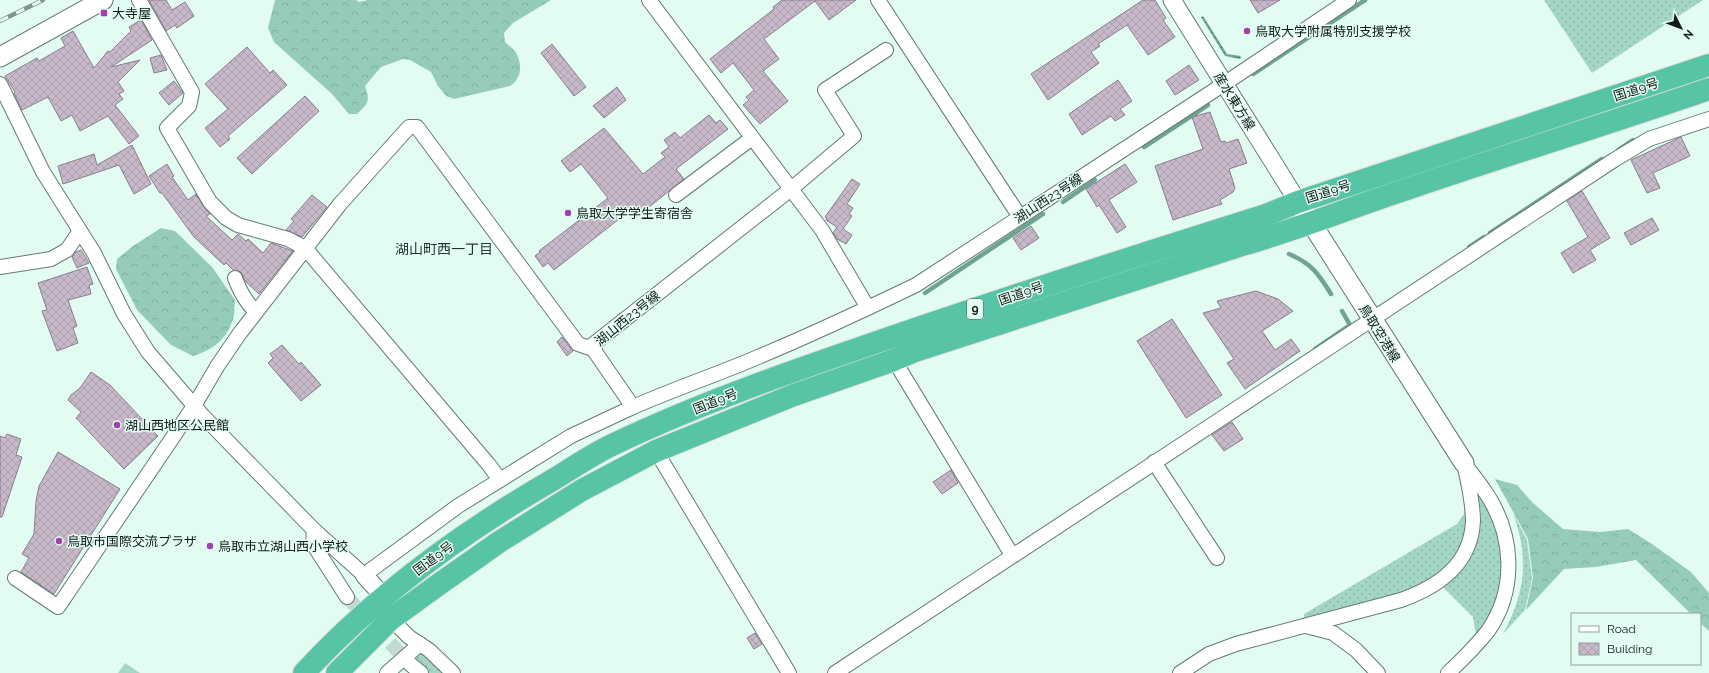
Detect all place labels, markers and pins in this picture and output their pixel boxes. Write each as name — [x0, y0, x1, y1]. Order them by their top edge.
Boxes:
place label: 大寺屋 — [112, 6, 151, 21]
marker: 大寺屋 — [99, 8, 109, 18]
place label: 鳥取大学附属特別支援学校 — [1255, 24, 1411, 39]
marker: 鳥取大学附属特別支援学校 — [1242, 26, 1252, 36]
place label: 鳥取大学学生寄宿舎 — [576, 206, 693, 221]
marker: 鳥取大学学生寄宿舎 — [563, 208, 573, 218]
place label: 湖山西地区公民館 — [125, 418, 229, 433]
marker: 湖山西地区公民館 — [112, 420, 122, 430]
place label: 鳥取市国際交流プラザ — [67, 534, 197, 549]
marker: 鳥取市国際交流プラザ — [54, 536, 64, 546]
place label: 鳥取市立湖山西小学校 — [218, 539, 348, 554]
marker: 鳥取市立湖山西小学校 — [205, 541, 215, 551]

